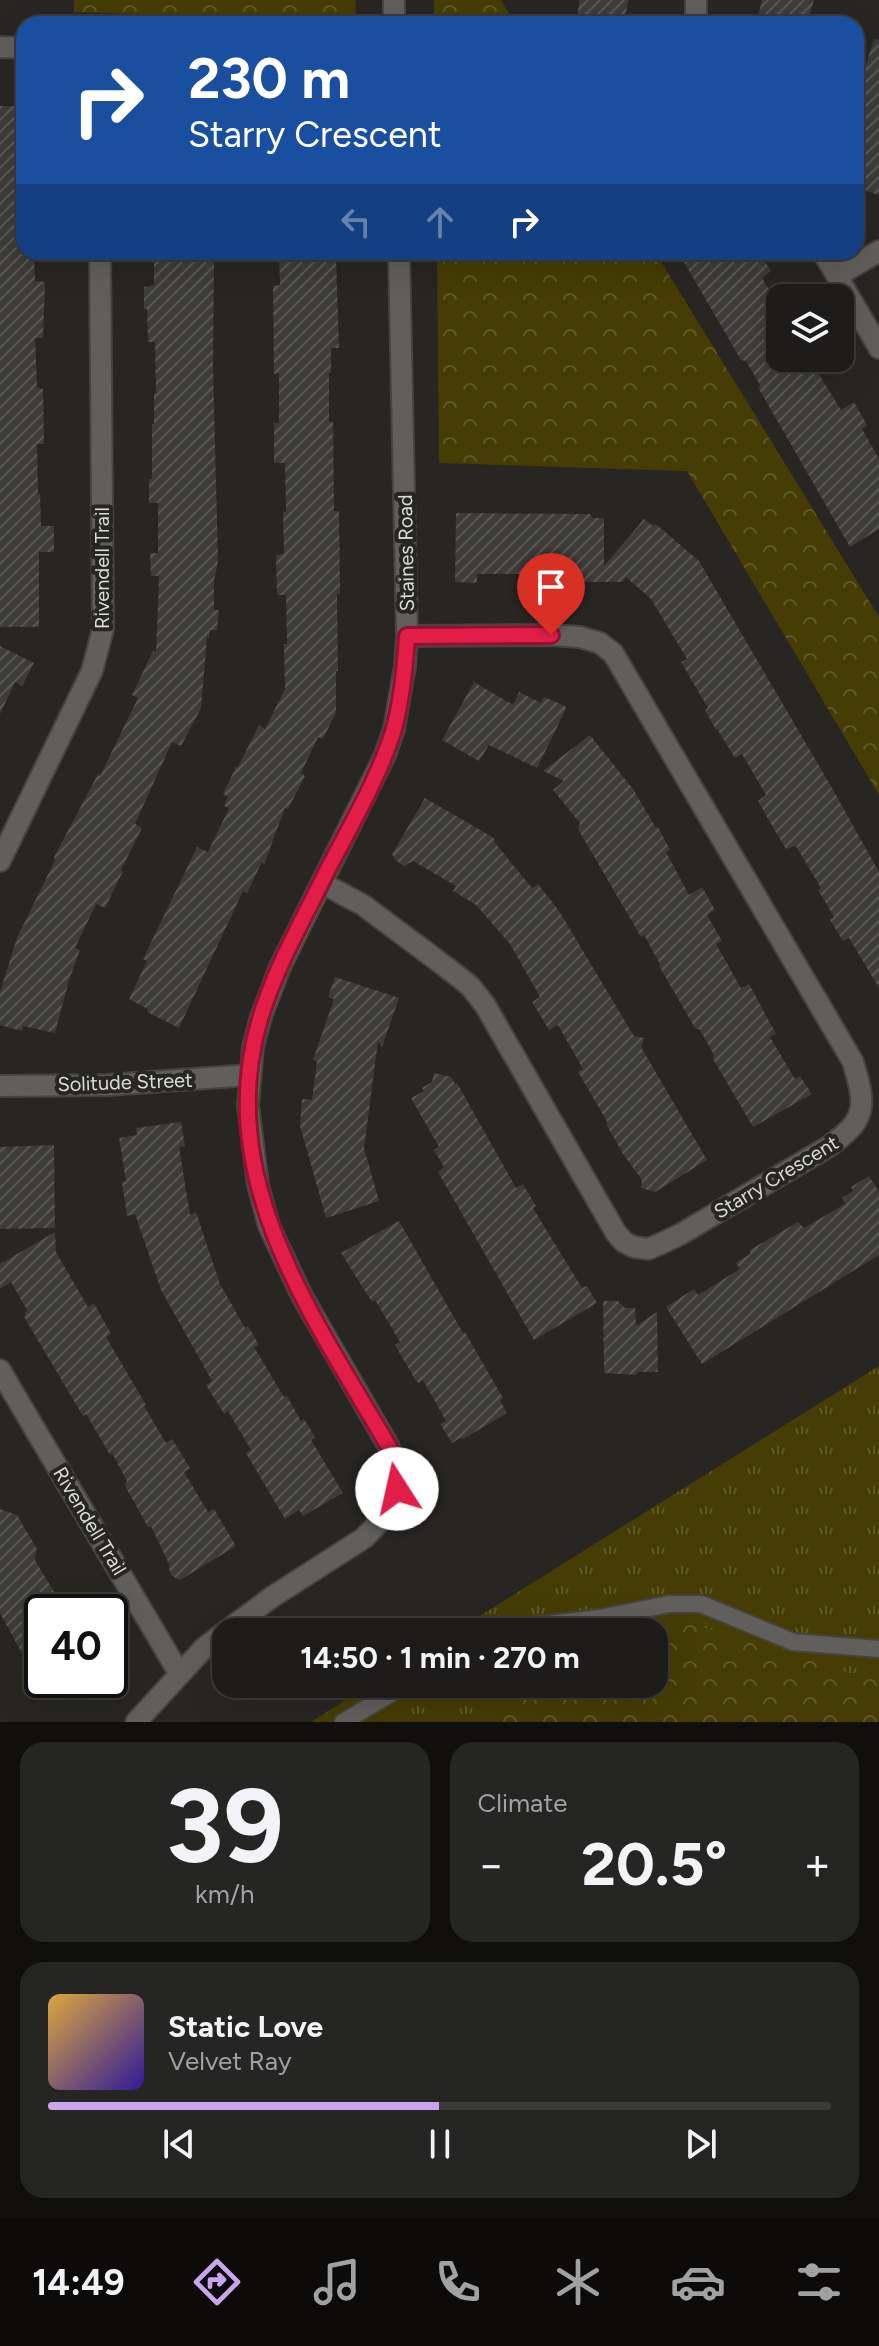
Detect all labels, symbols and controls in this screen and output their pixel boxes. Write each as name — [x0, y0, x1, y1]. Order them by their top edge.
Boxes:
text: 230 m — [188, 45, 350, 112]
icon: right — [56, 48, 160, 152]
text: Starry Crescent — [188, 113, 442, 156]
icon: left — [334, 200, 378, 244]
icon: ahead — [418, 200, 462, 244]
icon: right — [502, 200, 546, 244]
map controls — [766, 284, 854, 372]
button: layers — [766, 284, 854, 372]
street label: Staines Road — [393, 494, 419, 612]
street label: Rivendell Trail — [90, 507, 114, 629]
pin — [517, 553, 585, 635]
icon: arrive — [529, 565, 573, 609]
street label: Solitude Street — [57, 1068, 193, 1096]
street label: Starry Crescent — [709, 1130, 843, 1224]
position arrow — [355, 1447, 439, 1531]
street label: Rivendell Trail — [48, 1463, 132, 1579]
speed limit sign: 40 — [24, 1594, 128, 1698]
text: 14:50 · 1 min · 270 m — [300, 1639, 580, 1676]
text: 39 — [166, 1763, 284, 1888]
text: Climate — [478, 1787, 567, 1819]
text: 20.5° — [581, 1828, 727, 1900]
text: − — [478, 1838, 505, 1891]
text: + — [804, 1838, 831, 1891]
text: km/h — [195, 1878, 254, 1910]
text: Static Love — [168, 2008, 323, 2045]
text: Velvet Ray — [168, 2045, 292, 2077]
icon: previous — [157, 2122, 201, 2166]
icon: pause — [418, 2122, 462, 2166]
icon: next — [679, 2122, 723, 2166]
icon: directions — [189, 2254, 245, 2310]
icon: music — [309, 2254, 365, 2310]
icon: phone — [430, 2254, 486, 2310]
icon: climate — [550, 2254, 606, 2310]
icon: car — [670, 2254, 726, 2310]
icon: filters — [791, 2254, 847, 2310]
text: 14:49 — [32, 2261, 125, 2304]

